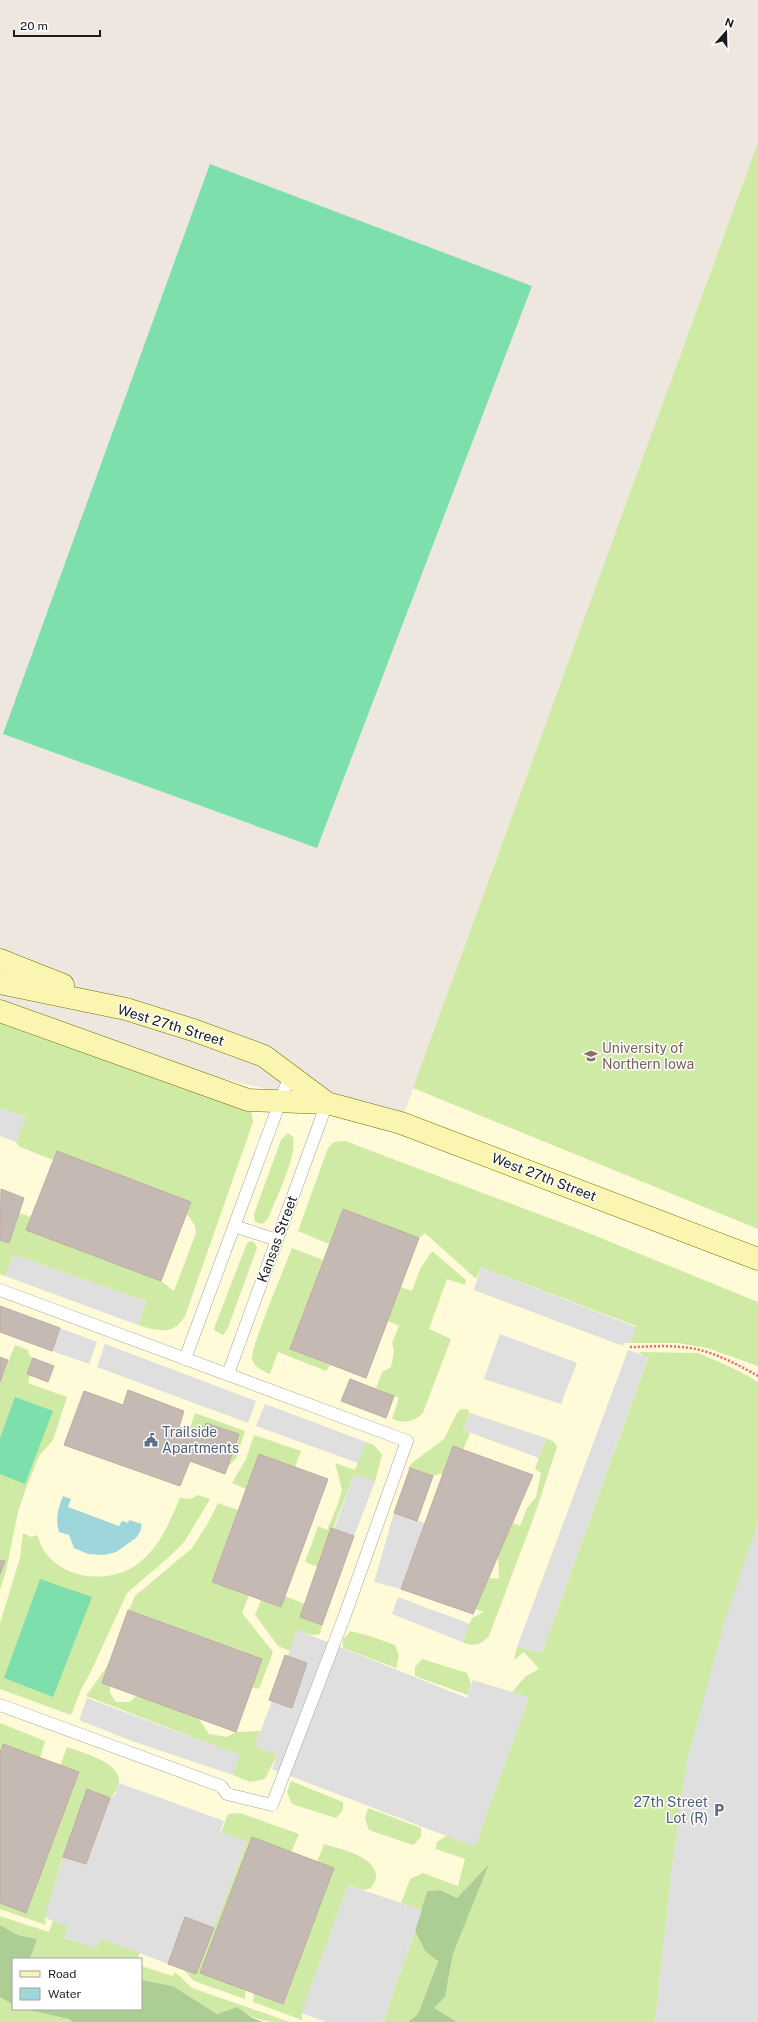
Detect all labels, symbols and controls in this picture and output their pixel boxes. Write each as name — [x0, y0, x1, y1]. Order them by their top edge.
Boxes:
scale bar — [14, 12, 100, 38]
north arrow — [706, 12, 746, 52]
text: N — [723, 15, 736, 30]
text: 20 m — [20, 19, 48, 33]
street label: West 27th Street — [116, 1001, 226, 1049]
place label: University of Northern Iowa — [602, 1040, 694, 1072]
school or university icon: University of Northern Iowa — [583, 1048, 599, 1064]
street label: West 27th Street — [489, 1150, 599, 1204]
street label: Kansas Street — [254, 1193, 300, 1285]
place label: Trailside Apartments — [162, 1424, 239, 1456]
public building icon: Trailside Apartments — [143, 1432, 159, 1448]
place label: 27th Street Lot (R) — [633, 1794, 708, 1826]
parking icon: 27th Street Lot (R) — [711, 1802, 727, 1818]
legend — [12, 1958, 142, 2010]
text: Road — [48, 1967, 76, 1981]
text: Water — [48, 1987, 82, 2001]

